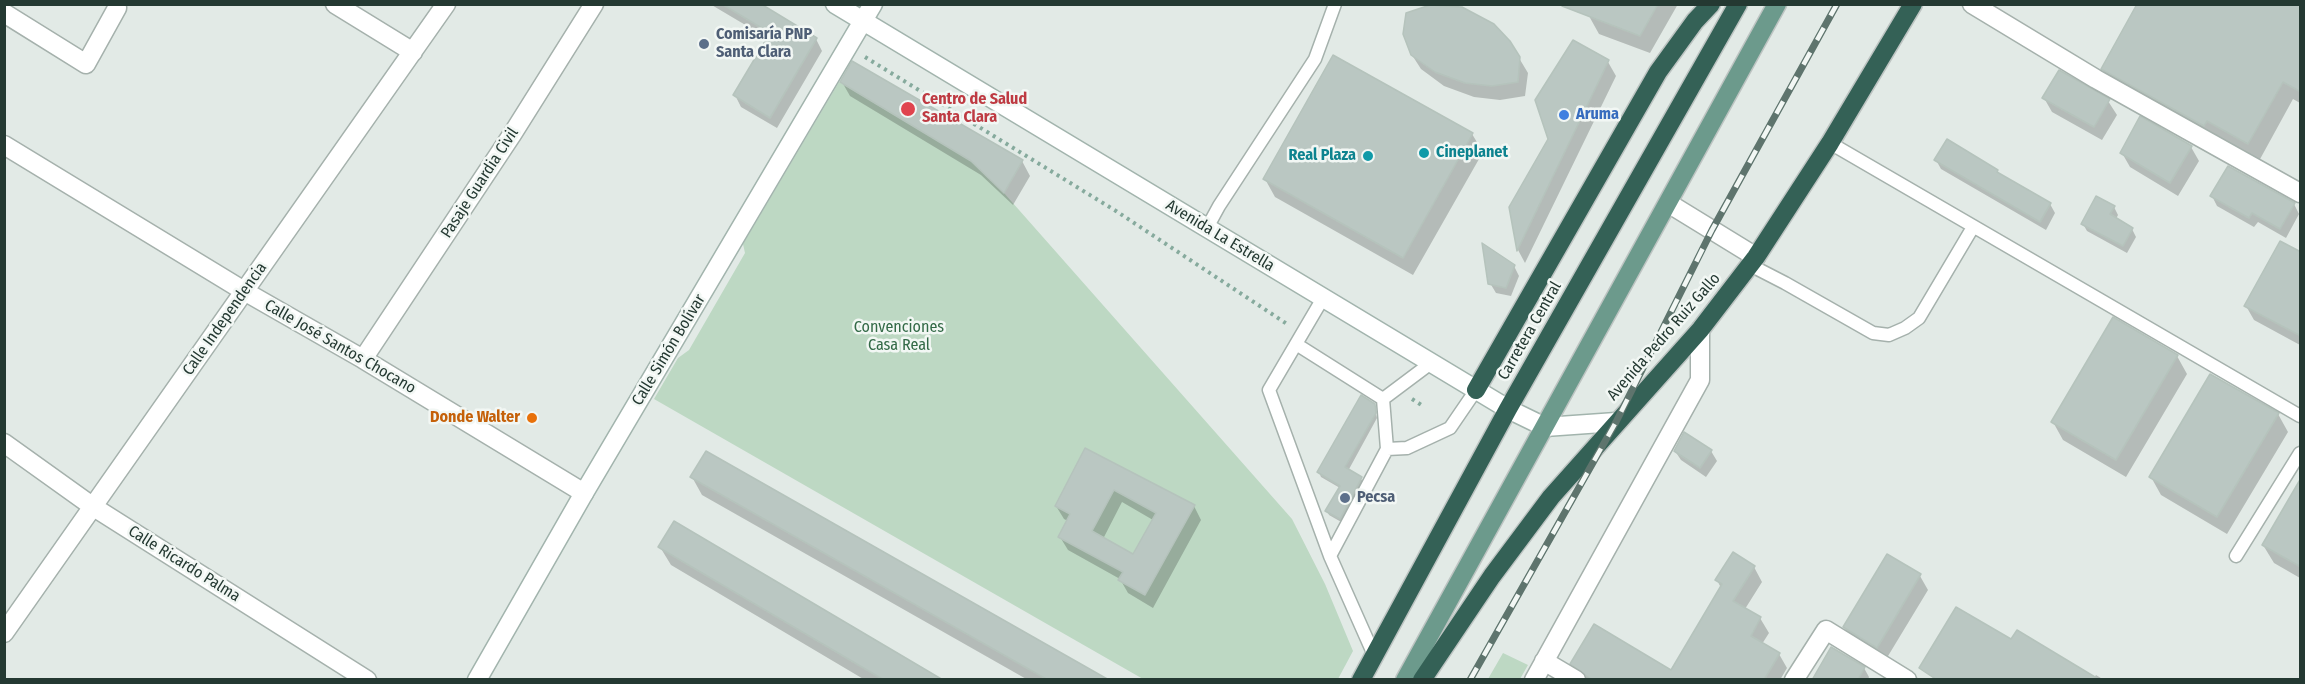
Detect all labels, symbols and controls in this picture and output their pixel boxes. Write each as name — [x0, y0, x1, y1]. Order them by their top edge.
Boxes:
place label: Comisaría PNP Santa Clara — [716, 25, 812, 63]
marker: Comisaría PNP Santa Clara — [697, 37, 711, 51]
place label: Centro de Salud Santa Clara — [922, 90, 1027, 128]
marker: Centro de Salud Santa Clara — [899, 100, 917, 118]
place label: Aruma — [1576, 105, 1619, 125]
marker: Aruma — [1557, 108, 1571, 122]
street label: Pasaje Guardia Civil — [437, 124, 523, 242]
place label: Cineplanet — [1436, 143, 1508, 163]
place label: Real Plaza — [1289, 146, 1356, 166]
marker: Cineplanet — [1417, 146, 1431, 160]
marker: Real Plaza — [1361, 149, 1375, 163]
street label: Avenida La Estrella — [1162, 196, 1278, 276]
street label: Calle Independencia — [179, 259, 271, 379]
street label: Avenida Pedro Ruiz Gallo — [1603, 269, 1725, 405]
street label: Carretera Central — [1494, 278, 1566, 384]
street label: Calle Simón Bolívar — [628, 291, 710, 409]
street label: Calle José Santos Chocano — [261, 296, 419, 398]
park label: Convenciones Casa Real — [854, 318, 944, 356]
place label: Donde Walter — [430, 408, 520, 428]
marker: Donde Walter — [525, 411, 539, 425]
place label: Pecsa — [1357, 488, 1395, 508]
marker: Pecsa — [1338, 491, 1352, 505]
street label: Calle Ricardo Palma — [124, 522, 244, 606]

